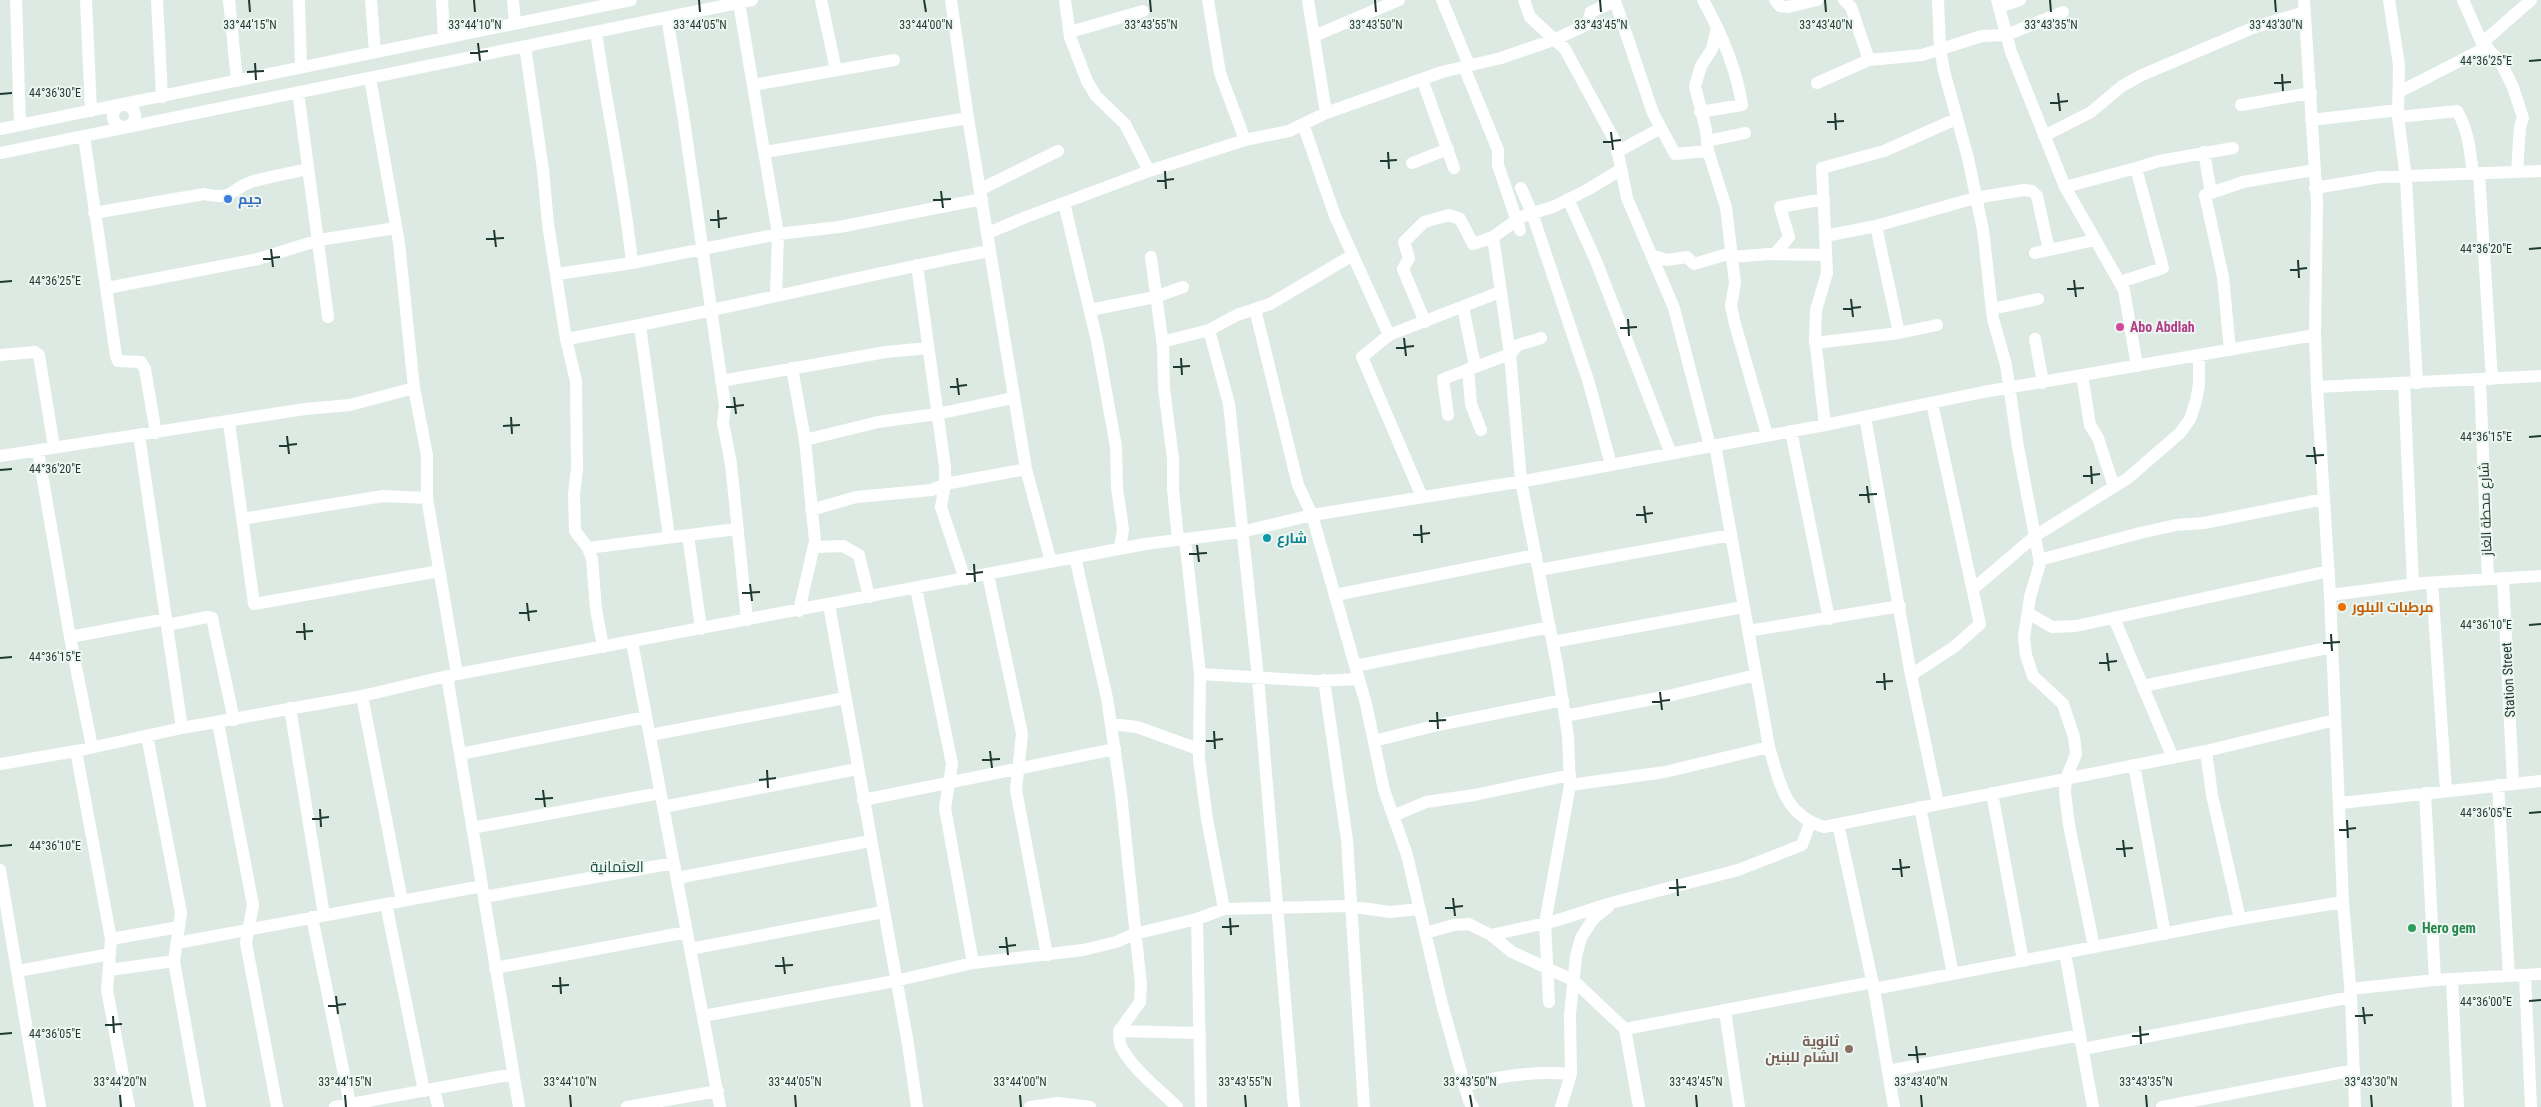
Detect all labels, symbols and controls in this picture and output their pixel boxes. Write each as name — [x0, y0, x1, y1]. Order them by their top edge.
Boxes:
text: 33°44'15"N — [223, 18, 277, 32]
text: 33°44'10"N — [448, 18, 502, 32]
text: 33°44'05"N — [673, 18, 727, 32]
text: 33°44'00"N — [899, 18, 953, 32]
text: 33°43'55"N — [1124, 18, 1178, 32]
text: 33°43'50"N — [1349, 18, 1403, 32]
text: 33°43'45"N — [1574, 18, 1628, 32]
text: 33°43'40"N — [1799, 18, 1853, 32]
text: 33°43'35"N — [2024, 18, 2078, 32]
text: 33°43'30"N — [2249, 18, 2303, 32]
text: 44°36'25"E — [2460, 54, 2512, 68]
text: 44°36'30"E — [29, 86, 81, 100]
place label: جيم — [238, 191, 262, 209]
marker: جيم — [222, 193, 234, 205]
text: 44°36'20"E — [2460, 242, 2512, 256]
text: 44°36'25"E — [29, 274, 81, 288]
place label: Abo Abdlah — [2130, 319, 2195, 335]
marker: Abo Abdlah — [2114, 321, 2126, 333]
text: 44°36'15"E — [2460, 430, 2512, 444]
text: 44°36'20"E — [29, 462, 81, 476]
street label: شارع محطة الغاز — [2475, 462, 2496, 557]
place label: شارع — [1277, 530, 1307, 548]
marker: شارع — [1261, 532, 1273, 544]
place label: مرطبات البلور — [2351, 599, 2434, 616]
marker: مرطبات البلور — [2336, 601, 2348, 613]
text: 44°36'10"E — [2460, 618, 2512, 632]
street label: Station Street — [2498, 642, 2518, 718]
text: 44°36'15"E — [29, 650, 81, 664]
text: 44°36'05"E — [2460, 806, 2512, 820]
text: 44°36'10"E — [29, 839, 81, 853]
district label: العثمانية — [590, 858, 644, 876]
place label: Hero gem — [2422, 920, 2476, 936]
marker: Hero gem — [2406, 922, 2418, 934]
text: 44°36'00"E — [2460, 995, 2512, 1009]
text: 44°36'05"E — [29, 1027, 81, 1041]
place label: ثانوية الشام للبنين — [1765, 1033, 1840, 1067]
marker: ثانوية الشام للبنين — [1843, 1043, 1855, 1055]
text: 33°44'20"N — [93, 1075, 147, 1089]
text: 33°44'15"N — [318, 1075, 372, 1089]
text: 33°44'10"N — [543, 1075, 597, 1089]
text: 33°44'05"N — [768, 1075, 822, 1089]
text: 33°44'00"N — [993, 1075, 1047, 1089]
text: 33°43'55"N — [1218, 1075, 1272, 1089]
text: 33°43'50"N — [1443, 1075, 1497, 1089]
text: 33°43'45"N — [1669, 1075, 1723, 1089]
text: 33°43'40"N — [1894, 1075, 1948, 1089]
text: 33°43'35"N — [2119, 1075, 2173, 1089]
text: 33°43'30"N — [2344, 1075, 2398, 1089]

